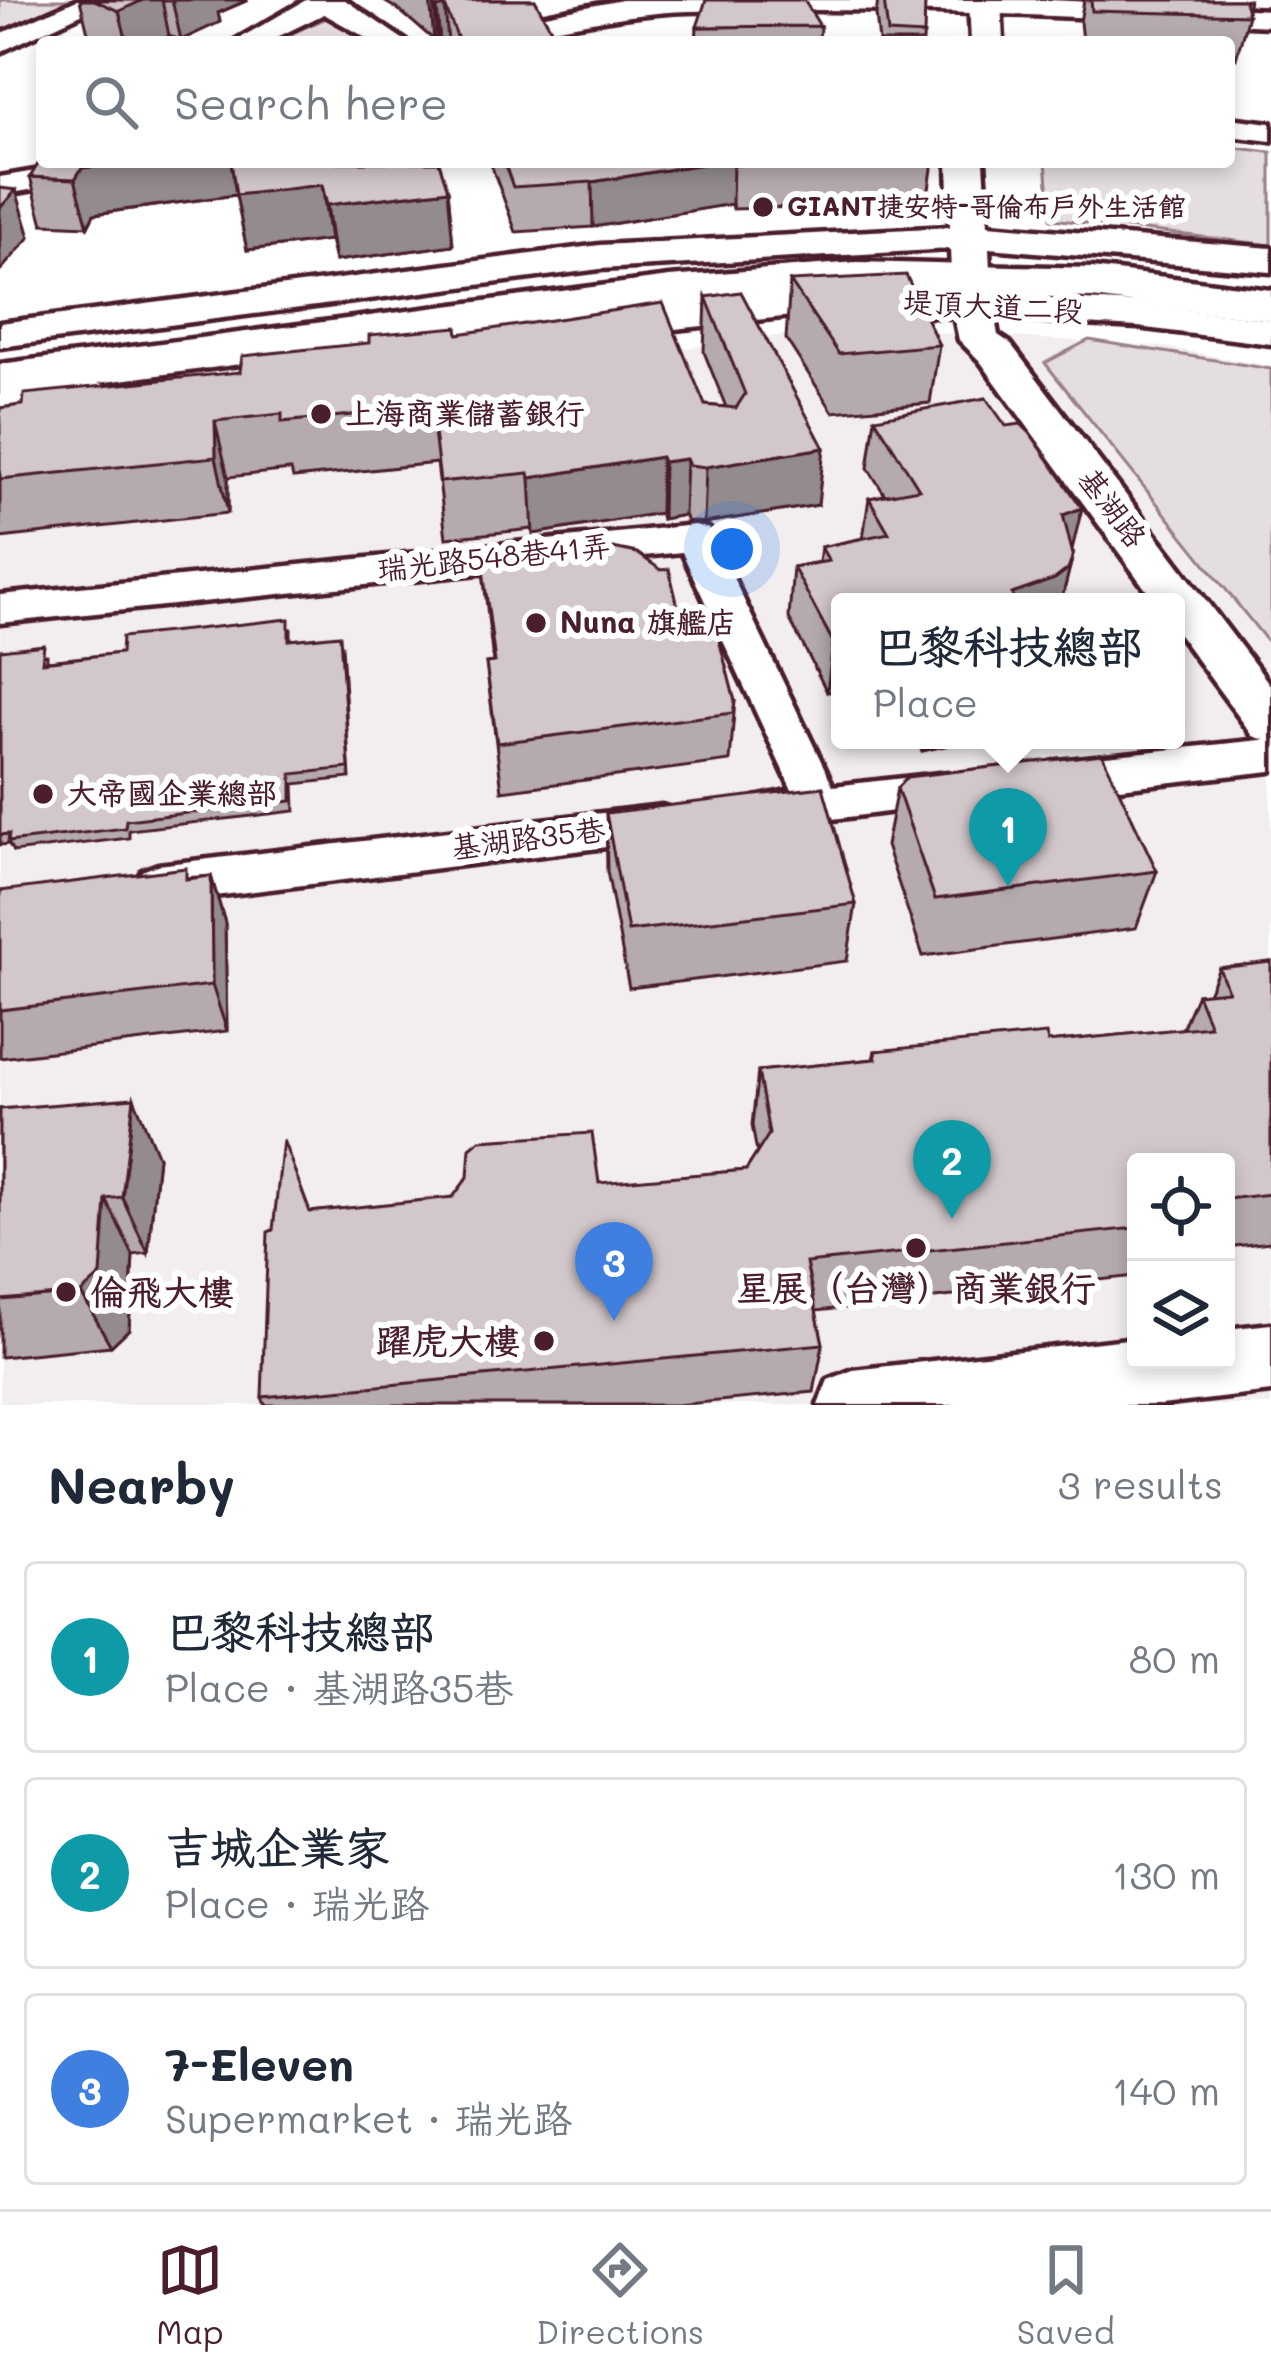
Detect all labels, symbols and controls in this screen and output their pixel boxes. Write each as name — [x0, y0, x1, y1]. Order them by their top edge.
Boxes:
search box — [36, 36, 1235, 168]
icon: search — [78, 69, 144, 135]
text: Search here — [174, 73, 448, 131]
place label: GIANT捷安特-哥倫布戶外生活館 — [787, 188, 1185, 223]
marker: GIANT捷安特-哥倫布戶外生活館 — [750, 194, 776, 220]
street label: 堤頂大道二段 — [902, 280, 1084, 330]
place label: 上海商業儲蓄銀行 — [345, 392, 585, 432]
marker: 上海商業儲蓄銀行 — [308, 401, 334, 427]
street label: 基湖路 — [1071, 459, 1157, 555]
your location — [702, 519, 762, 579]
street label: 瑞光路548巷41弄 — [375, 524, 612, 588]
popup — [831, 593, 1185, 749]
place label: Nuna 旗艦店 — [560, 601, 736, 641]
marker: Nuna 旗艦店 — [523, 610, 549, 636]
text: 巴黎科技總部 — [873, 616, 1143, 674]
text: Place — [873, 676, 978, 727]
place label: 大帝國企業總部 — [67, 772, 277, 812]
marker: 大帝國企業總部 — [30, 781, 56, 807]
pin: 1 — [969, 788, 1047, 887]
street label: 基湖路35巷 — [448, 808, 607, 866]
pin: 2 — [913, 1120, 991, 1219]
map controls — [1127, 1153, 1235, 1369]
button: locate — [1127, 1153, 1235, 1261]
pin: 3 — [575, 1222, 653, 1321]
marker: 星展（台灣）商業銀行 — [903, 1235, 929, 1261]
button: layers — [1127, 1261, 1235, 1369]
place label: 星展（台灣）商業銀行 — [736, 1263, 1096, 1310]
place label: 倫飛大樓 — [90, 1267, 234, 1314]
marker: 倫飛大樓 — [53, 1279, 79, 1305]
place label: 躍虎大樓 — [376, 1316, 520, 1363]
marker: 躍虎大樓 — [531, 1328, 557, 1354]
text: Nearby — [48, 1450, 235, 1517]
text: 3 results — [1058, 1458, 1223, 1509]
text: 巴黎科技總部 — [165, 1601, 435, 1659]
text: 1 — [81, 1632, 99, 1683]
text: 80 m — [1129, 1632, 1220, 1683]
text: Place · 基湖路35巷 — [165, 1661, 514, 1712]
text: 吉城企業家 — [165, 1817, 390, 1875]
text: 2 — [79, 1848, 101, 1899]
text: 130 m — [1112, 1848, 1220, 1899]
text: Place · 瑞光路 — [165, 1877, 429, 1928]
text: 7-Eleven — [165, 2034, 354, 2092]
text: 3 — [78, 2064, 102, 2115]
text: 140 m — [1112, 2064, 1220, 2115]
text: Supermarket · 瑞光路 — [165, 2092, 572, 2143]
tab: Map — [156, 2237, 224, 2352]
tab: Directions — [536, 2237, 704, 2352]
tab: Saved — [1017, 2237, 1115, 2352]

